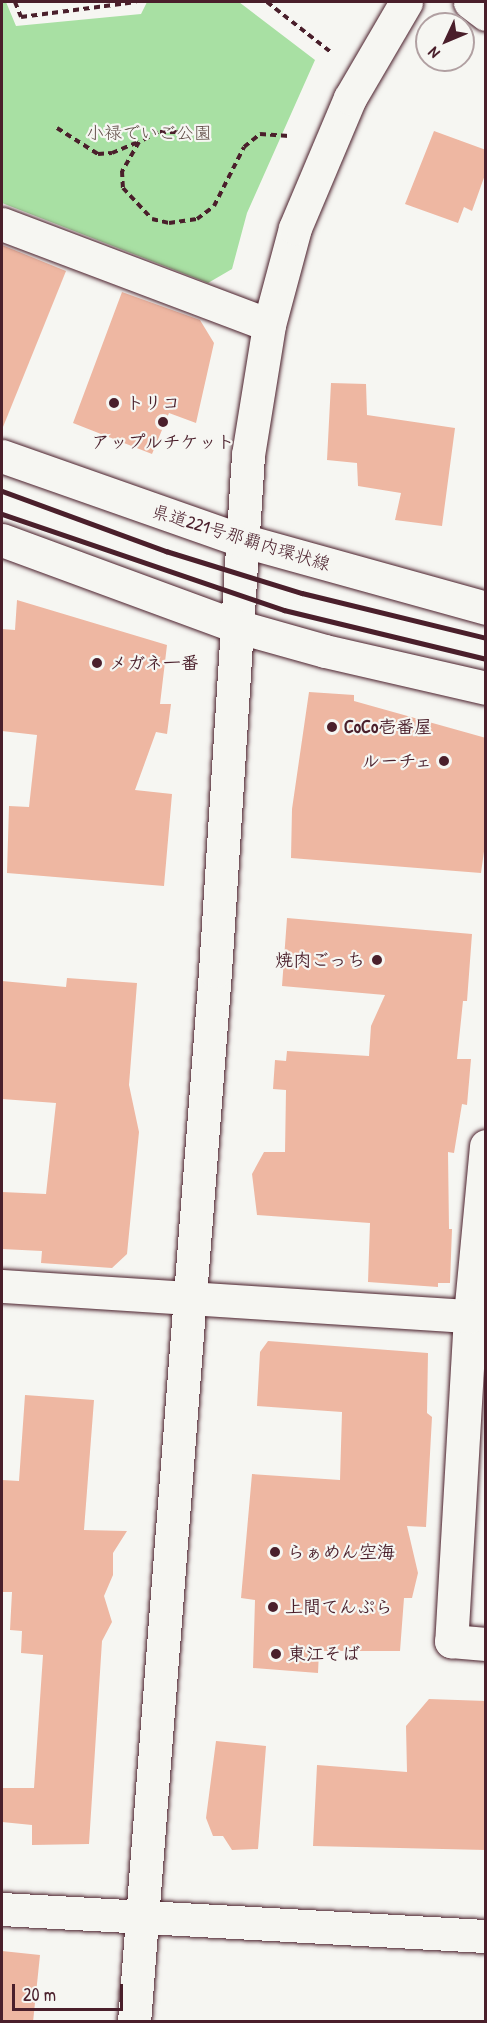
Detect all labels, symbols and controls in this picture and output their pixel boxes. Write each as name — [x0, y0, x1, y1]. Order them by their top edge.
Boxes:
north arrow — [415, 12, 475, 72]
text: N — [423, 42, 444, 64]
park label: 小禄でいご公園 — [86, 122, 212, 144]
place label: トリコ — [126, 392, 180, 414]
marker: トリコ — [107, 396, 121, 410]
marker: アップルチケット — [156, 415, 170, 429]
place label: アップルチケット — [91, 431, 235, 453]
street label: 県道221号那覇内環状線 — [149, 501, 333, 575]
place label: メガネ一番 — [109, 652, 199, 674]
marker: メガネ一番 — [90, 656, 104, 670]
place label: CoCo壱番屋 — [344, 716, 432, 738]
marker: CoCo壱番屋 — [325, 720, 339, 734]
place label: ルーチェ — [359, 750, 432, 772]
marker: ルーチェ — [437, 754, 451, 768]
place label: 焼肉ごっち — [275, 949, 365, 971]
marker: 焼肉ごっち — [370, 953, 384, 967]
place label: らぁめん空海 — [287, 1541, 395, 1563]
marker: らぁめん空海 — [268, 1545, 282, 1559]
place label: 上間てんぷら — [285, 1596, 393, 1618]
marker: 上間てんぷら — [266, 1600, 280, 1614]
place label: 東江そば — [288, 1643, 360, 1665]
marker: 東江そば — [269, 1647, 283, 1661]
scale bar — [15, 1972, 126, 2010]
text: 20 m — [23, 1982, 56, 2007]

